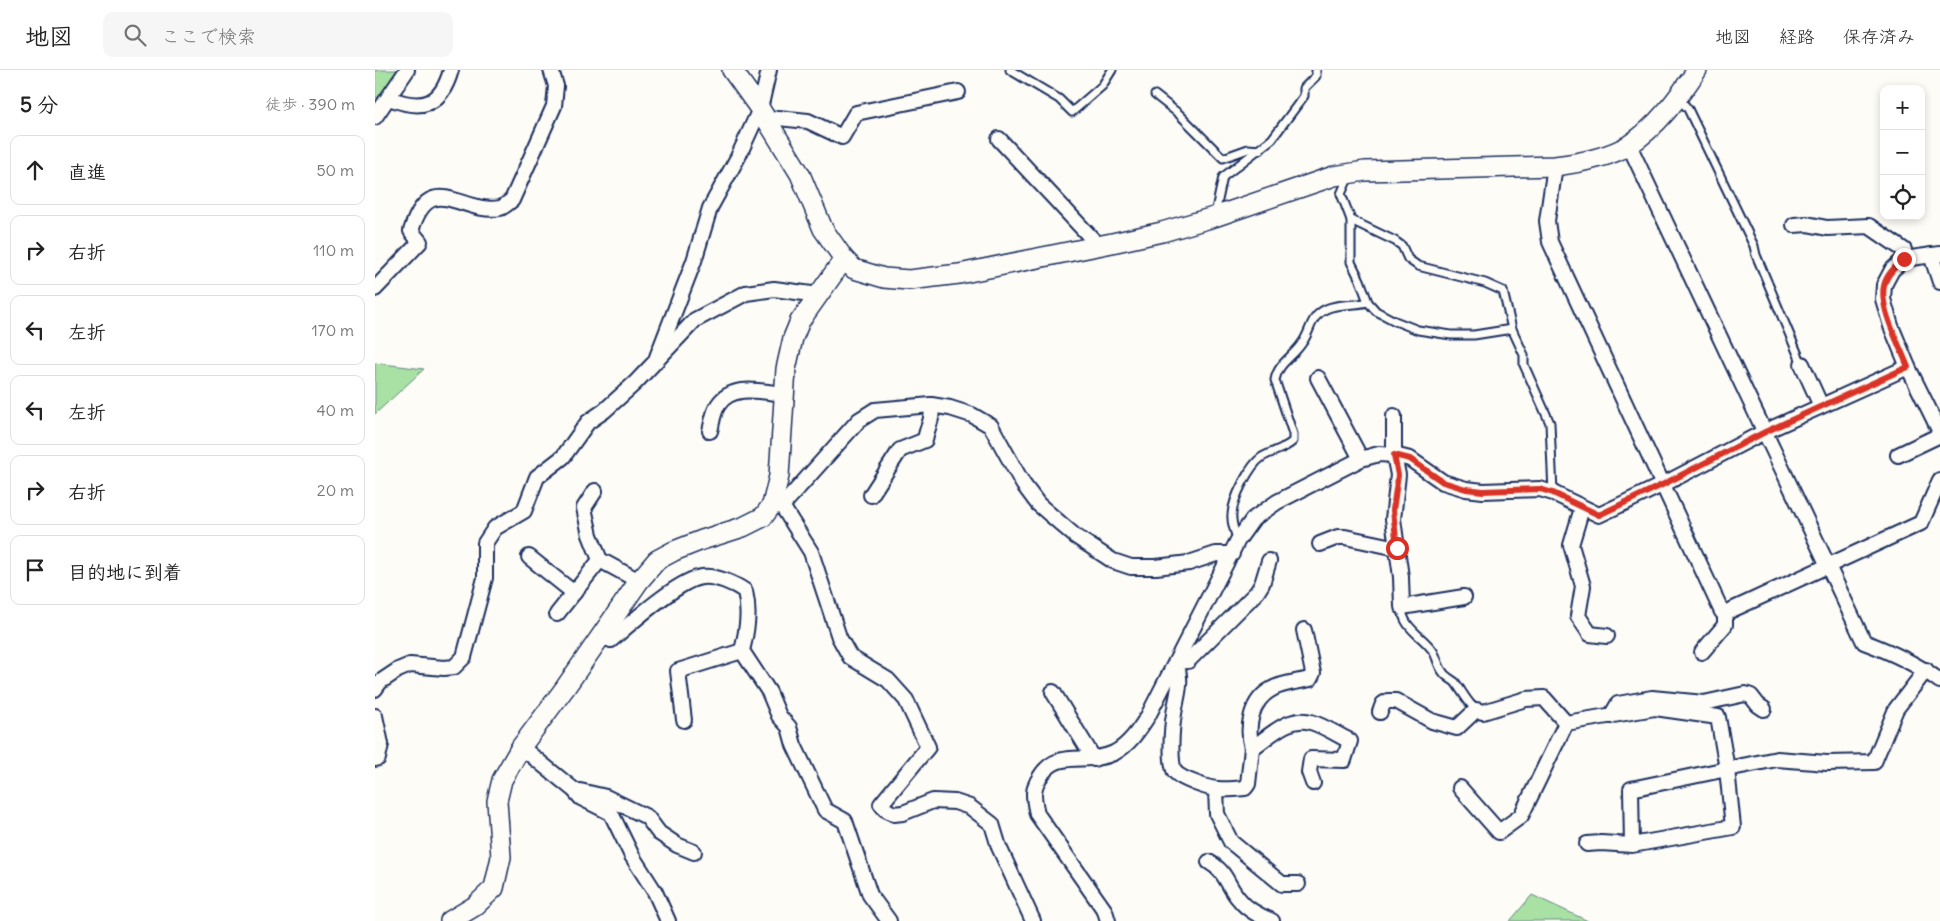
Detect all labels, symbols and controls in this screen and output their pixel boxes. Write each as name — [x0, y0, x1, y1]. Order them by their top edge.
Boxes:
search box — [103, 12, 453, 57]
text: 地図 — [25, 21, 73, 51]
icon: search — [121, 21, 149, 49]
text: ここで検索 — [161, 24, 256, 48]
text: 地図 — [1715, 25, 1751, 48]
text: 経路 — [1779, 25, 1815, 48]
text: 保存済み — [1843, 25, 1915, 48]
map controls — [1880, 85, 1925, 220]
button: + — [1880, 85, 1925, 130]
text: 5 分 — [20, 91, 58, 118]
text: 徒歩 · 390 m — [265, 94, 355, 114]
button: − — [1880, 130, 1925, 175]
icon: ahead — [21, 156, 49, 184]
text: 直進 — [68, 160, 106, 184]
text: 50 m — [316, 160, 354, 180]
button: locate — [1880, 175, 1925, 220]
icon: right — [21, 236, 49, 264]
text: 右折 — [68, 240, 106, 264]
text: 110 m — [313, 240, 354, 260]
route end — [1893, 248, 1916, 271]
icon: left — [21, 316, 49, 344]
text: 左折 — [68, 320, 106, 344]
text: 170 m — [311, 320, 354, 340]
icon: left — [21, 396, 49, 424]
text: 左折 — [68, 400, 106, 424]
text: 40 m — [316, 400, 354, 420]
icon: right — [21, 476, 49, 504]
text: 右折 — [68, 480, 106, 504]
text: 20 m — [317, 480, 354, 500]
route start — [1386, 537, 1409, 560]
icon: arrive — [21, 556, 49, 584]
text: 目的地に到着 — [68, 560, 182, 584]

